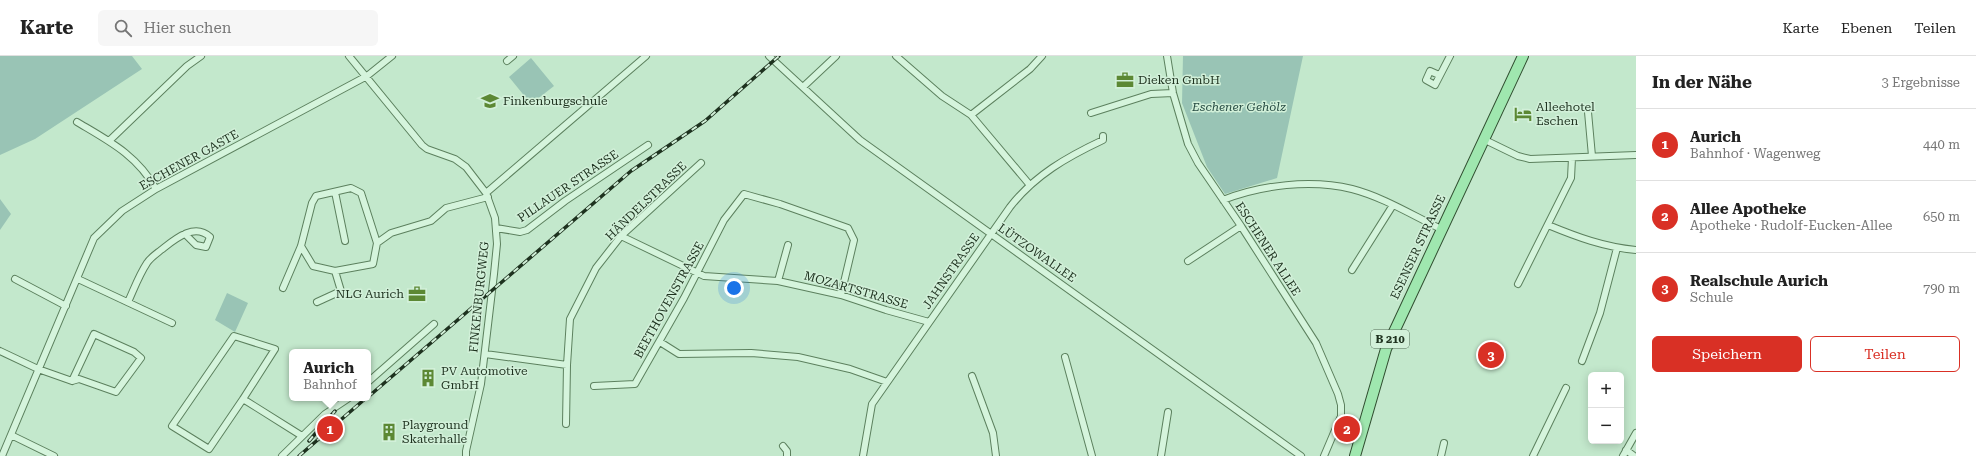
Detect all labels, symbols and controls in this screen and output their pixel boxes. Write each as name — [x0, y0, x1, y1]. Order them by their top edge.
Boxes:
search box — [98, 10, 378, 46]
text: Karte — [20, 16, 74, 39]
icon: search — [112, 17, 134, 39]
text: Hier suchen — [144, 19, 231, 37]
text: Karte — [1783, 20, 1819, 36]
text: Ebenen — [1841, 20, 1892, 36]
text: Teilen — [1914, 20, 1956, 36]
office icon: Dieken GmbH — [1115, 70, 1135, 90]
text: In der Nähe — [1652, 72, 1752, 92]
place label: Dieken GmbH — [1138, 73, 1220, 87]
text: 3 Ergebnisse — [1882, 75, 1960, 90]
school or university icon: Finkenburgschule — [480, 91, 500, 111]
place label: Finkenburgschule — [503, 94, 608, 108]
park label: Eschener Gehölz — [1191, 100, 1286, 114]
place label: Alleehotel Eschen — [1536, 100, 1595, 128]
hotel icon: Alleehotel Eschen — [1513, 104, 1533, 124]
street label: ESCHENER GASTE — [137, 127, 241, 193]
text: Aurich — [1690, 128, 1741, 146]
text: 1 — [1661, 137, 1669, 152]
text: 440 m — [1923, 137, 1960, 152]
text: Bahnhof · Wagenweg — [1690, 146, 1821, 161]
street label: PILLAUER STRASSE — [515, 147, 621, 225]
street label: HÄNDELSTRASSE — [603, 159, 689, 243]
street label: ESENSER STRASSE — [1388, 192, 1448, 302]
street label: ESCHENER ALLEE — [1233, 200, 1303, 298]
text: Allee Apotheke — [1690, 200, 1806, 218]
text: 2 — [1661, 209, 1669, 224]
text: 650 m — [1923, 209, 1960, 224]
text: Apotheke · Rudolf-Eucken-Allee — [1690, 218, 1892, 233]
street label: LÜTZOWALLEE — [995, 221, 1079, 285]
street label: JAHNSTRASSE — [920, 230, 982, 312]
street label: BEETHOVENSTRASSE — [631, 239, 707, 361]
street label: FINKENBURGWEG — [466, 240, 492, 353]
street label: MOZARTSTRASSE — [802, 268, 910, 312]
text: Realschule Aurich — [1690, 272, 1828, 290]
your location — [724, 278, 744, 298]
text: 3 — [1661, 281, 1669, 296]
text: 790 m — [1923, 281, 1960, 296]
office icon: NLG Aurich — [407, 284, 427, 304]
place label: NLG Aurich — [336, 287, 404, 301]
text: Schule — [1690, 290, 1733, 305]
road number: B 210 — [1371, 330, 1409, 348]
button: Speichern — [1652, 336, 1802, 372]
button: Teilen — [1810, 336, 1960, 372]
pin: 3 — [1478, 340, 1504, 370]
popup — [289, 349, 371, 401]
text: Aurich — [303, 359, 354, 377]
place label: PV Automotive GmbH — [441, 364, 528, 392]
building icon: PV Automotive GmbH — [418, 368, 438, 388]
map controls — [1588, 372, 1624, 444]
button: + — [1588, 372, 1624, 408]
text: Bahnhof — [303, 377, 357, 392]
button: − — [1588, 408, 1624, 444]
pin: 1 — [317, 414, 343, 444]
pin: 2 — [1334, 414, 1360, 444]
place label: Playground Skaterhalle — [402, 418, 469, 446]
building icon: Playground Skaterhalle — [379, 422, 399, 442]

